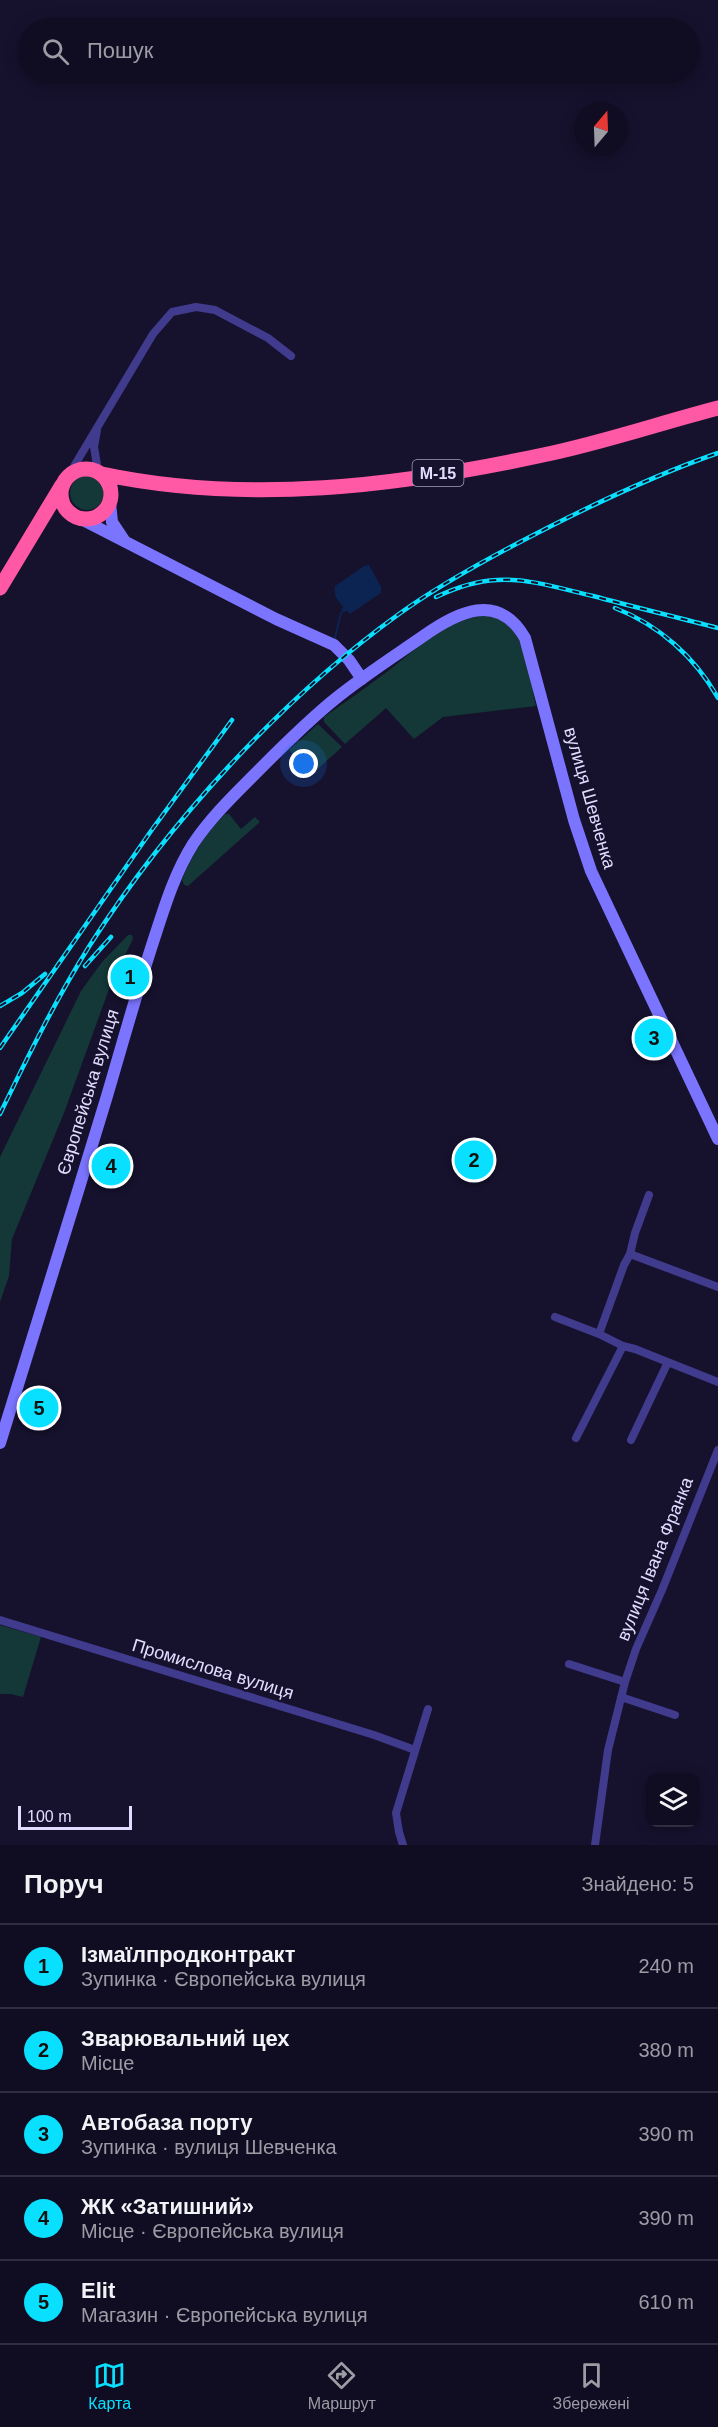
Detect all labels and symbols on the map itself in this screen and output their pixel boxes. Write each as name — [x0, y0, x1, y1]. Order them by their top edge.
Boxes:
north arrow — [574, 102, 628, 156]
road number: М-15 — [412, 460, 464, 486]
street label: вулиця Шевченка — [560, 725, 620, 872]
your location — [289, 749, 318, 778]
pin: 1 — [110, 954, 150, 1000]
street label: Європейська вулиця — [53, 1007, 123, 1177]
pin: 3 — [634, 1016, 674, 1060]
pin: 2 — [454, 1138, 494, 1182]
pin: 4 — [92, 1144, 130, 1188]
pin: 5 — [20, 1386, 58, 1430]
street label: вулиця Івана Франка — [613, 1473, 697, 1644]
street label: Промислова вулиця — [130, 1635, 296, 1703]
scale bar — [18, 1803, 132, 1830]

